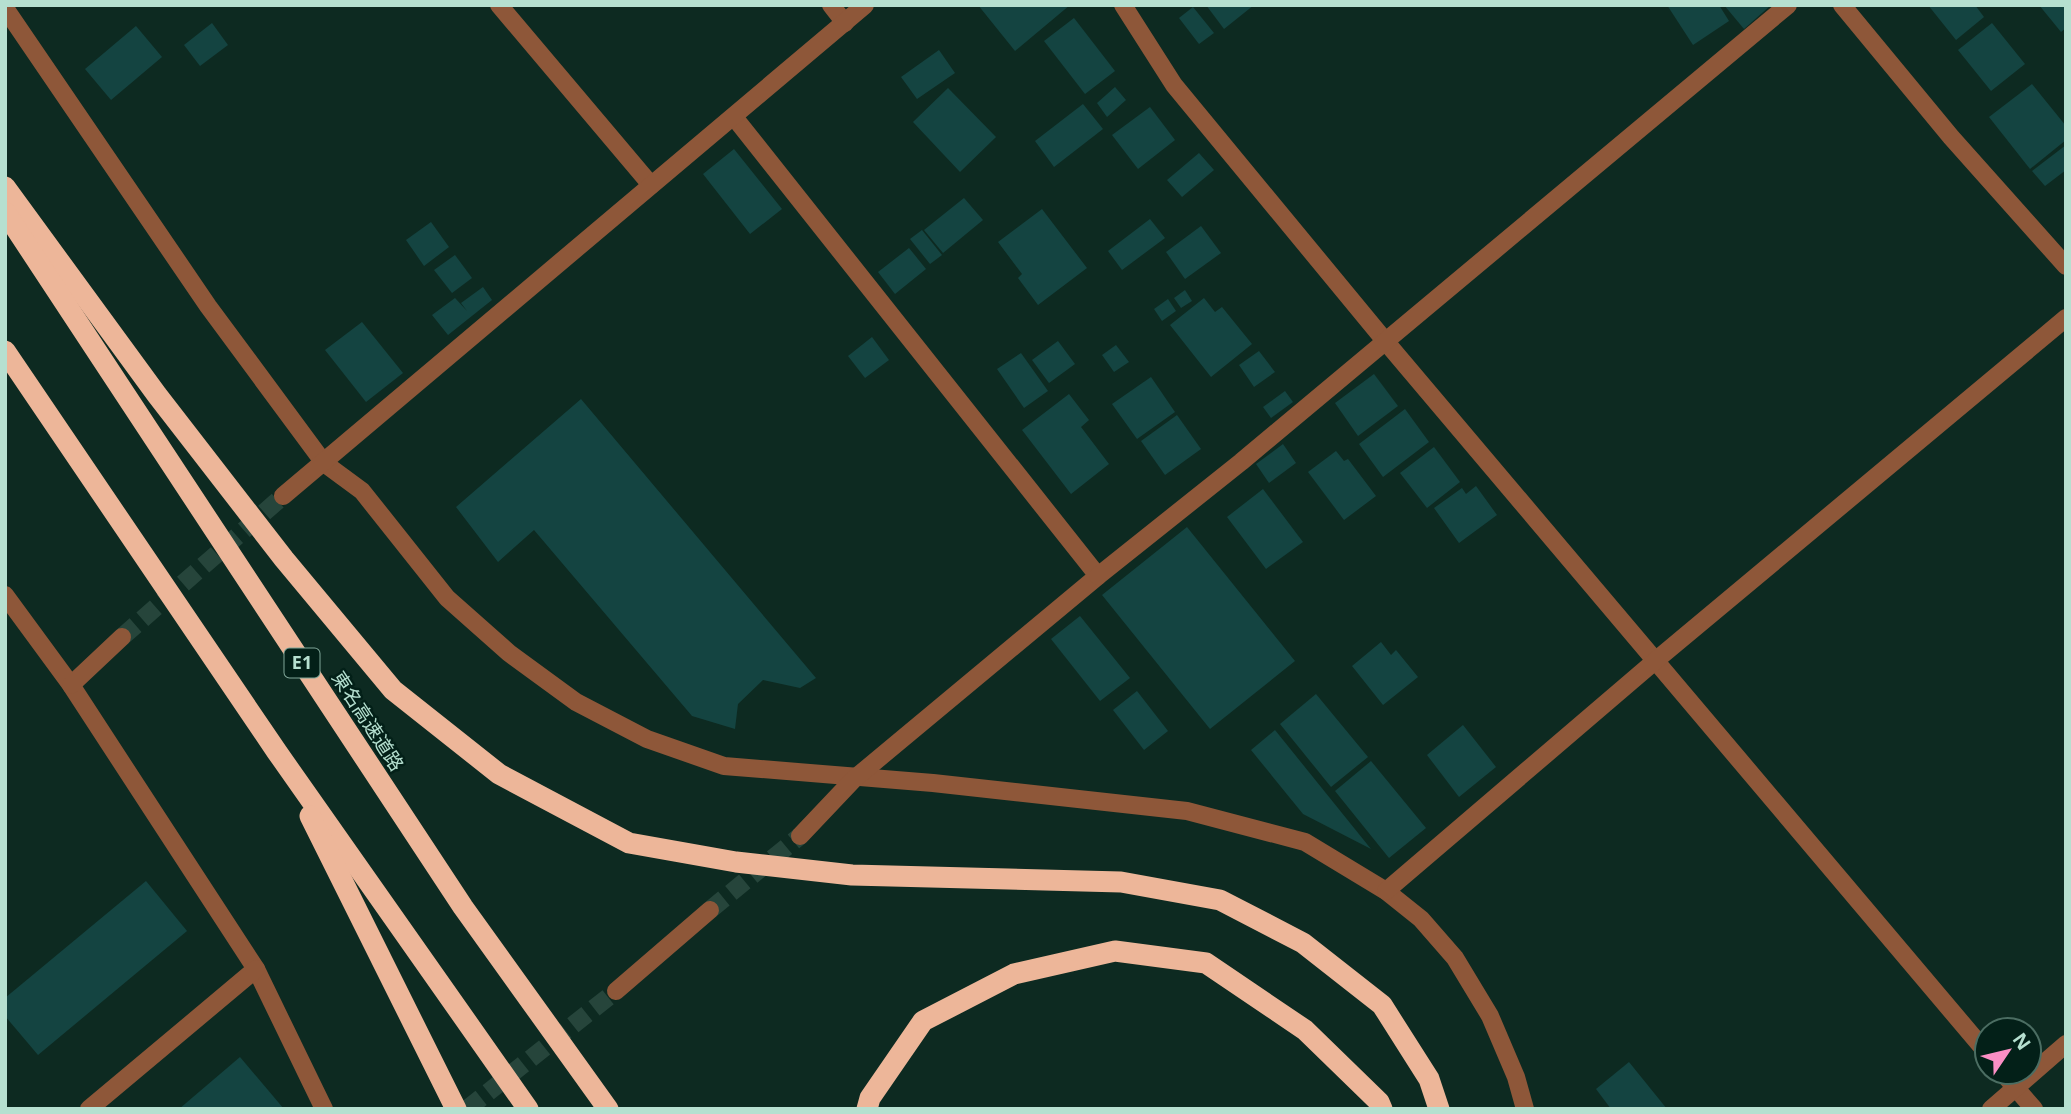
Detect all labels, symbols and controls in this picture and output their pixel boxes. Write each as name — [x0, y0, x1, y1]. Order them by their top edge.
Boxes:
road number: E1 — [284, 648, 320, 678]
street label: 東名高速道路 — [326, 666, 410, 776]
north arrow — [1973, 1016, 2043, 1086]
text: N — [2007, 1027, 2037, 1055]

